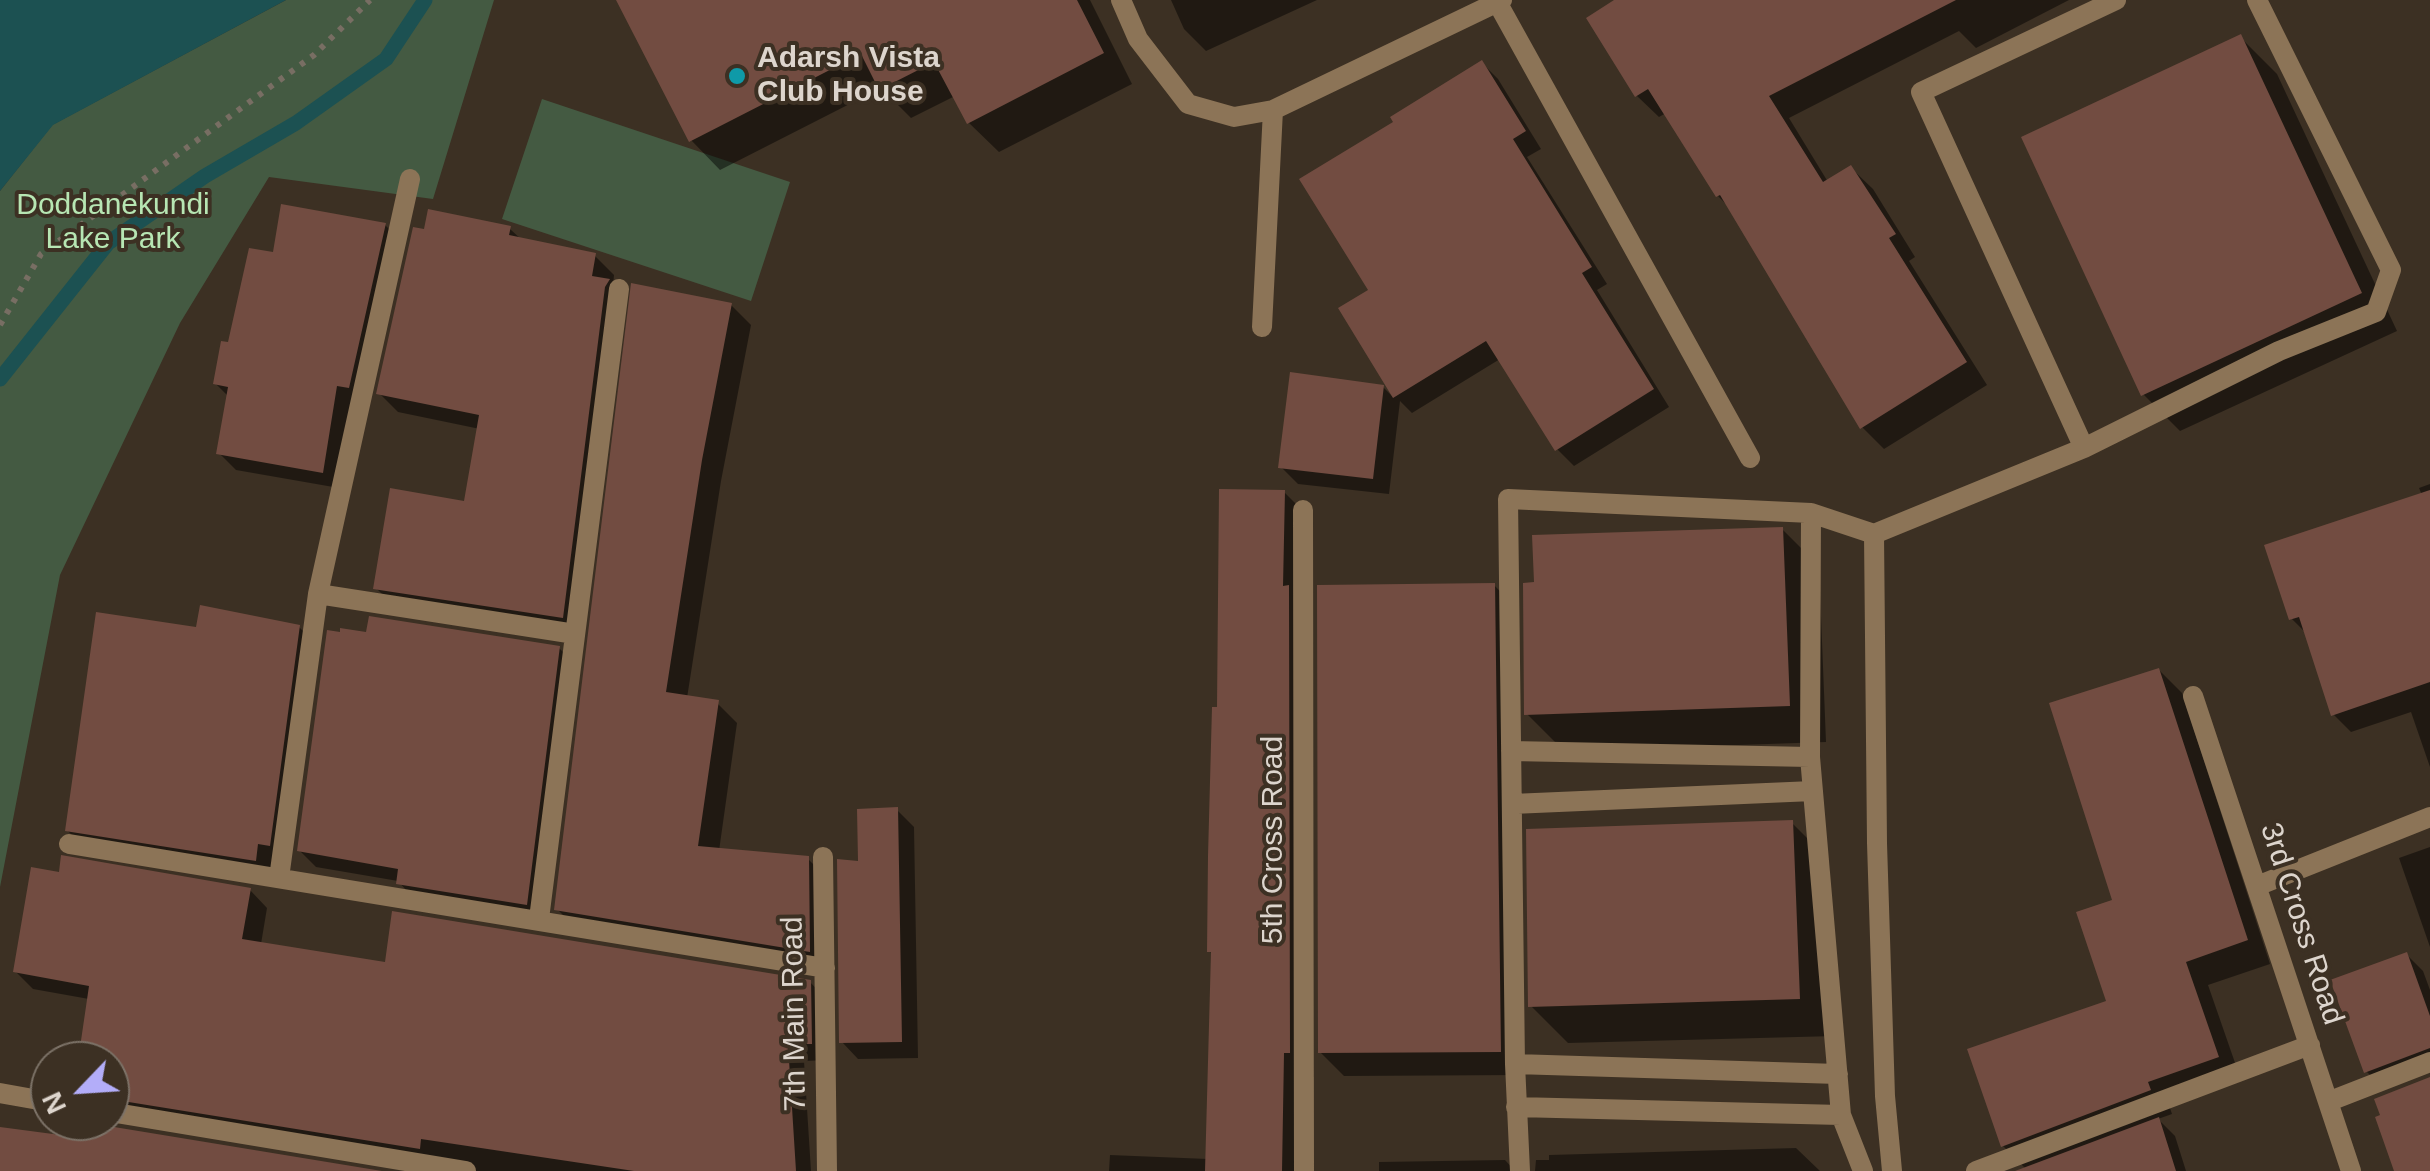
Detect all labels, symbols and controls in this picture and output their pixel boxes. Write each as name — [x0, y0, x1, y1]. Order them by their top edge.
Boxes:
place label: Adarsh Vista Club House — [757, 41, 940, 112]
marker: Adarsh Vista Club House — [726, 65, 748, 87]
park label: Doddanekundi Lake Park — [16, 188, 210, 258]
street label: 5th Cross Road — [1256, 736, 1292, 944]
street label: 3rd Cross Road — [2251, 819, 2351, 1029]
street label: 7th Main Road — [775, 916, 815, 1112]
north arrow — [30, 1041, 130, 1141]
text: N — [36, 1087, 72, 1119]

